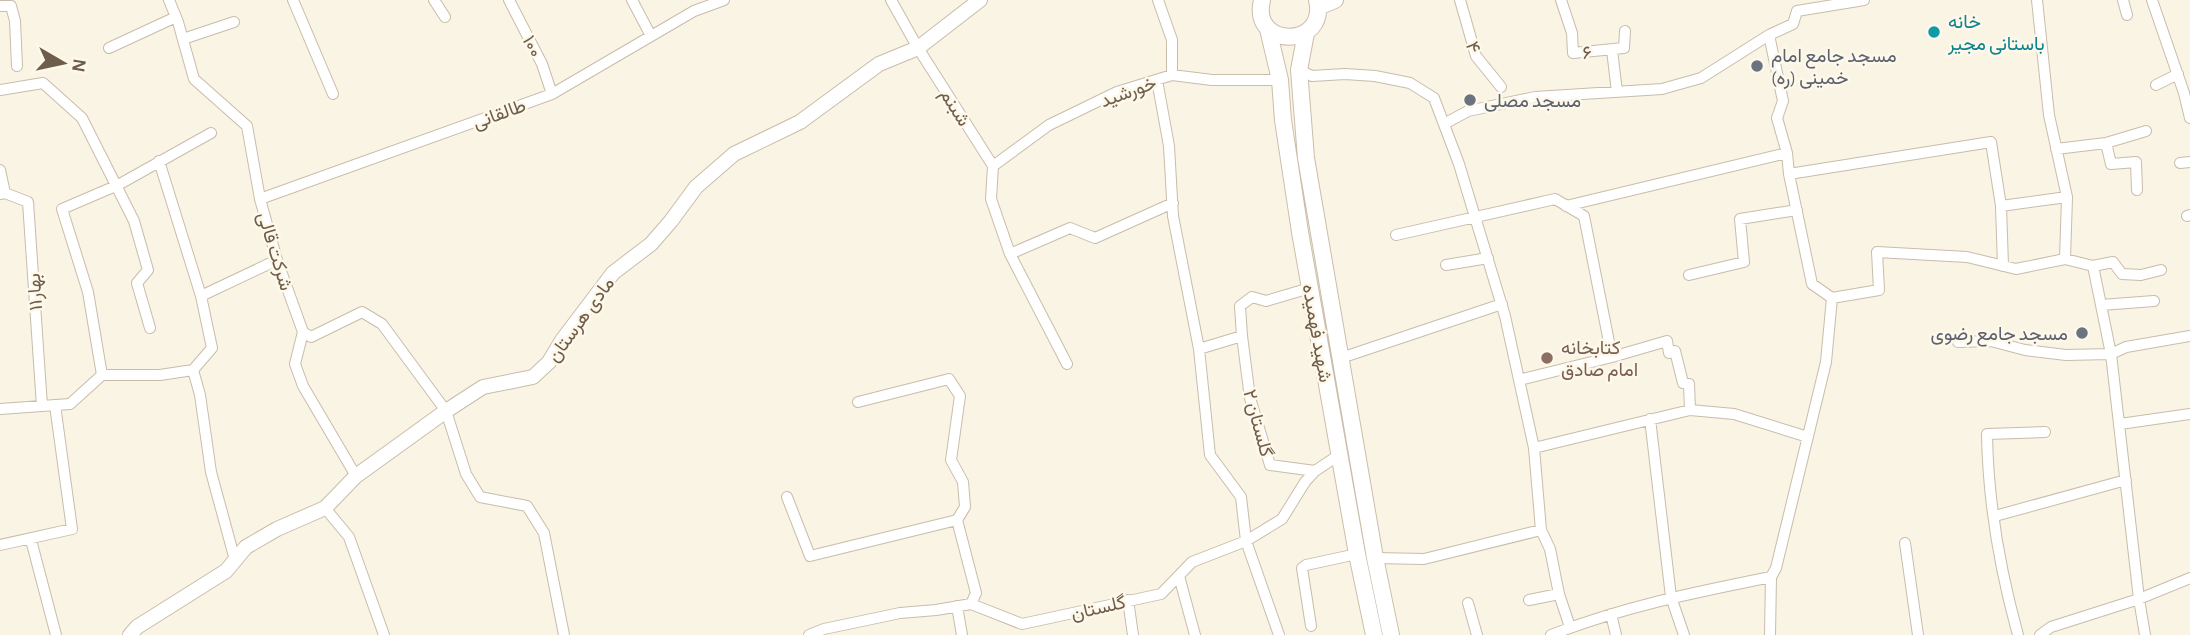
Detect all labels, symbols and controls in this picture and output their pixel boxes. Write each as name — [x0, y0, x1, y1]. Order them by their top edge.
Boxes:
place label: خانه باستانی مجیر — [1947, 13, 2045, 55]
marker: خانه باستانی مجیر — [1926, 24, 1942, 40]
north arrow — [28, 28, 98, 98]
street label: ۱۰۰ — [518, 33, 545, 61]
street label: ۴ — [1462, 39, 1483, 56]
street label: ۶ — [1582, 44, 1592, 63]
place label: مسجد جامع امام خمینی (ره) — [1771, 47, 1897, 89]
text: N — [68, 57, 89, 73]
marker: مسجد جامع امام خمینی (ره) — [1749, 58, 1765, 74]
street label: خورشید — [1098, 74, 1159, 112]
street label: شبنم — [934, 86, 973, 131]
marker: مسجد مصلی — [1462, 92, 1478, 108]
place label: مسجد مصلی — [1484, 92, 1581, 112]
street label: طالقانی — [470, 96, 529, 134]
street label: شرکت قالی — [253, 210, 296, 293]
street label: بهار۱۱ — [25, 272, 47, 311]
street label: مادی هرستان — [544, 274, 619, 366]
street label: شهید فهمیده — [1298, 283, 1335, 384]
place label: مسجد جامع رضوی — [1930, 325, 2068, 347]
marker: مسجد جامع رضوی — [2074, 325, 2090, 341]
place label: کتابخانه امام صادق — [1561, 339, 1638, 382]
marker: کتابخانه امام صادق — [1539, 350, 1555, 366]
street label: گلستان ۲ — [1239, 387, 1277, 459]
street label: گلستان — [1069, 592, 1128, 624]

